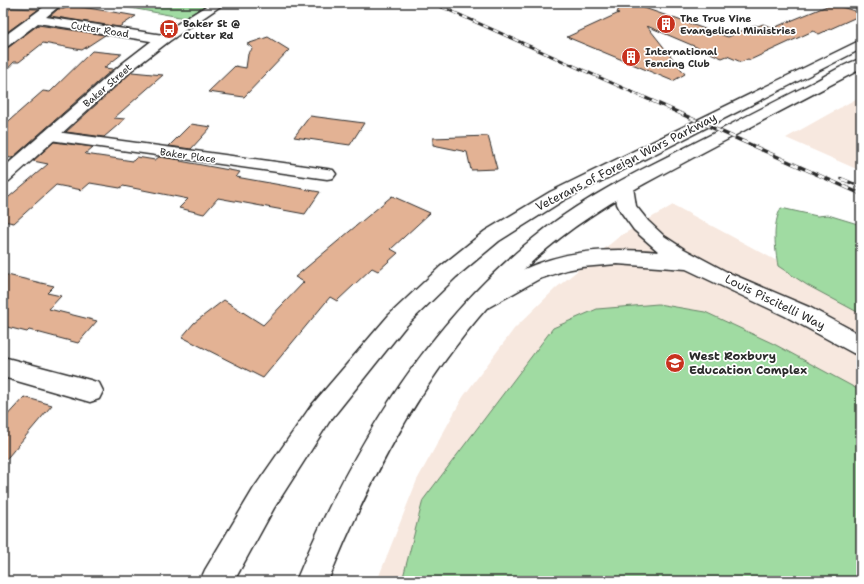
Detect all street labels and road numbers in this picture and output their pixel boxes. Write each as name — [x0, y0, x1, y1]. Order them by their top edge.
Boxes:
street label: Cutter Road — [70, 18, 130, 41]
street label: Baker Street — [80, 61, 134, 110]
street label: Veterans of Foreign Wars Parkway — [533, 109, 719, 215]
street label: Baker Place — [159, 145, 217, 166]
street label: Louis Piscitelli Way — [722, 271, 828, 333]

